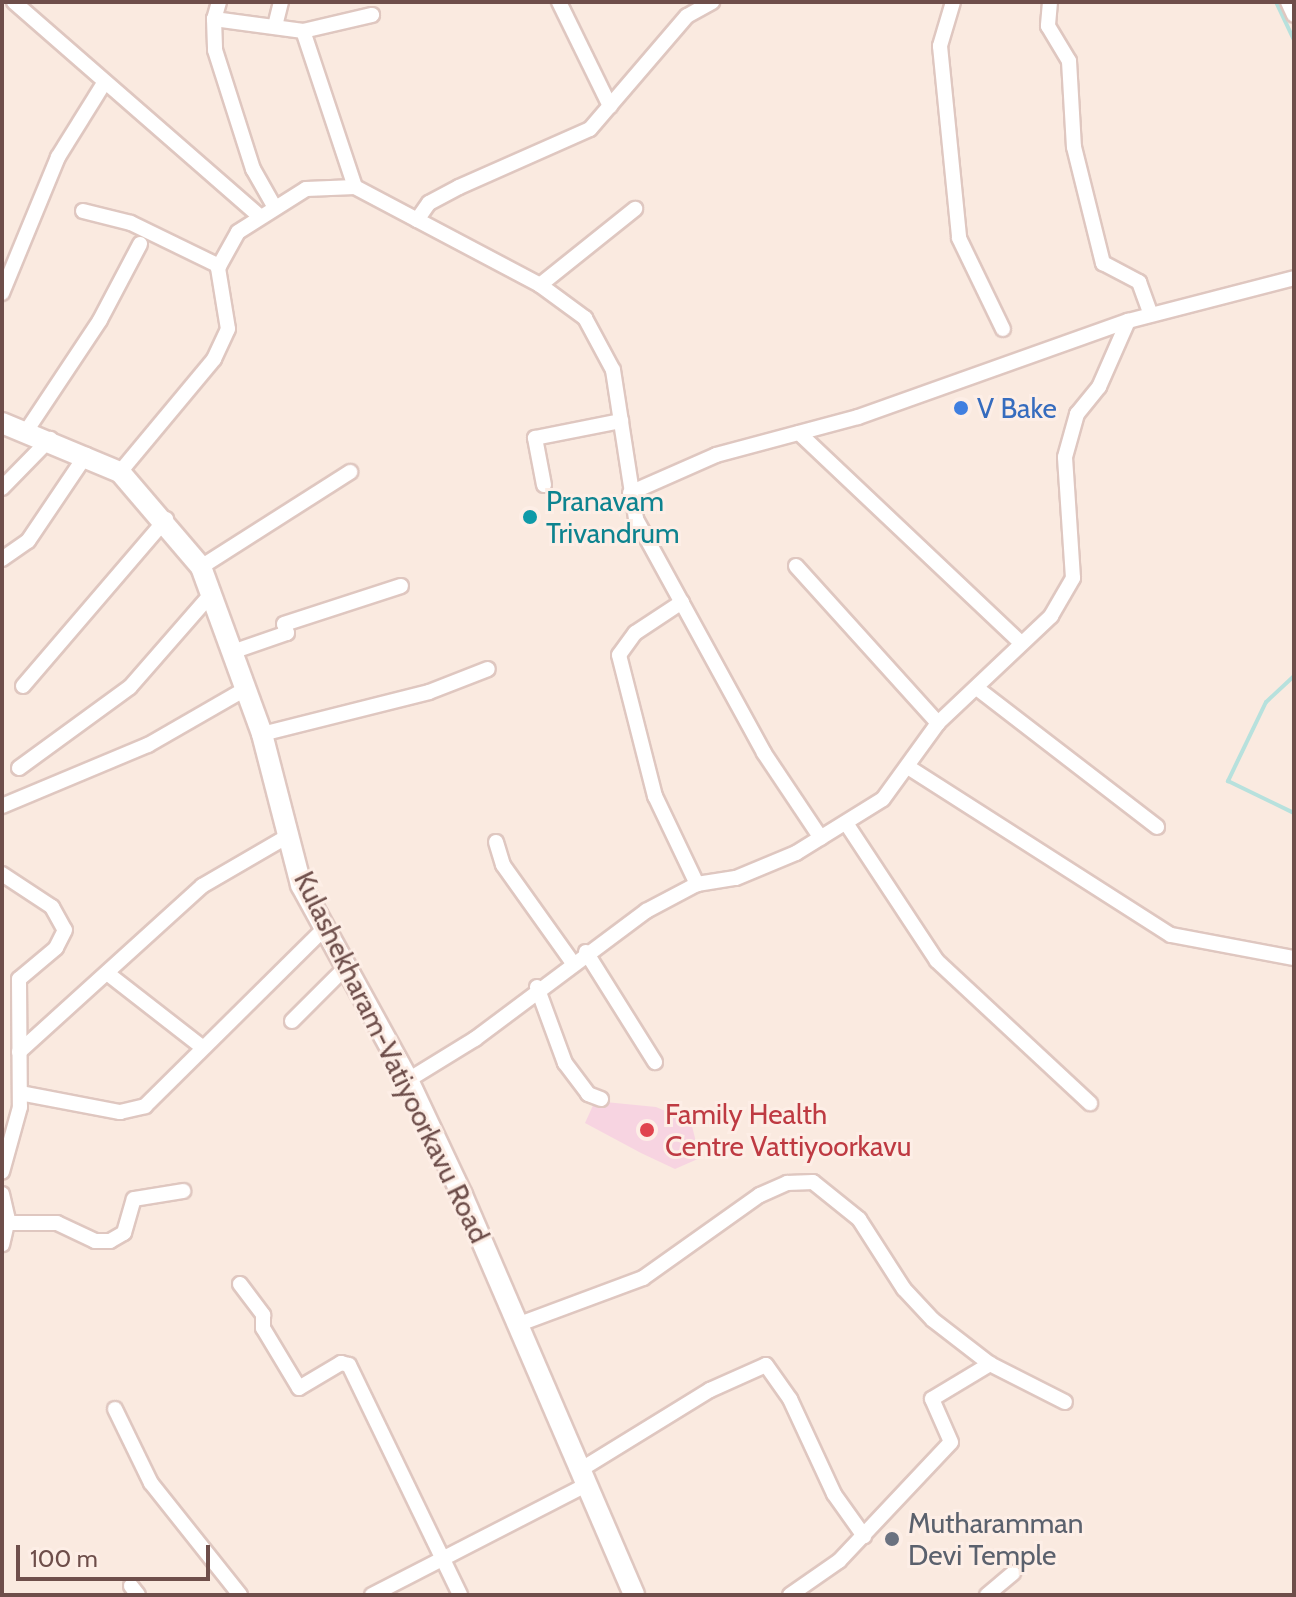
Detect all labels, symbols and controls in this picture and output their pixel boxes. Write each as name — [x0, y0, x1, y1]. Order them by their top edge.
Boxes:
place label: V Bake — [977, 391, 1057, 425]
marker: V Bake — [952, 399, 970, 417]
place label: Pranavam Trivandrum — [546, 484, 680, 550]
marker: Pranavam Trivandrum — [521, 508, 539, 526]
street label: Kulashekharam-Vatiyoorkavu Road — [287, 866, 497, 1248]
place label: Family Health Centre Vattiyoorkavu — [665, 1097, 911, 1163]
marker: Family Health Centre Vattiyoorkavu — [636, 1119, 658, 1141]
place label: Mutharamman Devi Temple — [908, 1506, 1083, 1572]
scale bar — [20, 1529, 214, 1579]
marker: Mutharamman Devi Temple — [883, 1530, 901, 1548]
text: 100 m — [30, 1544, 98, 1573]

